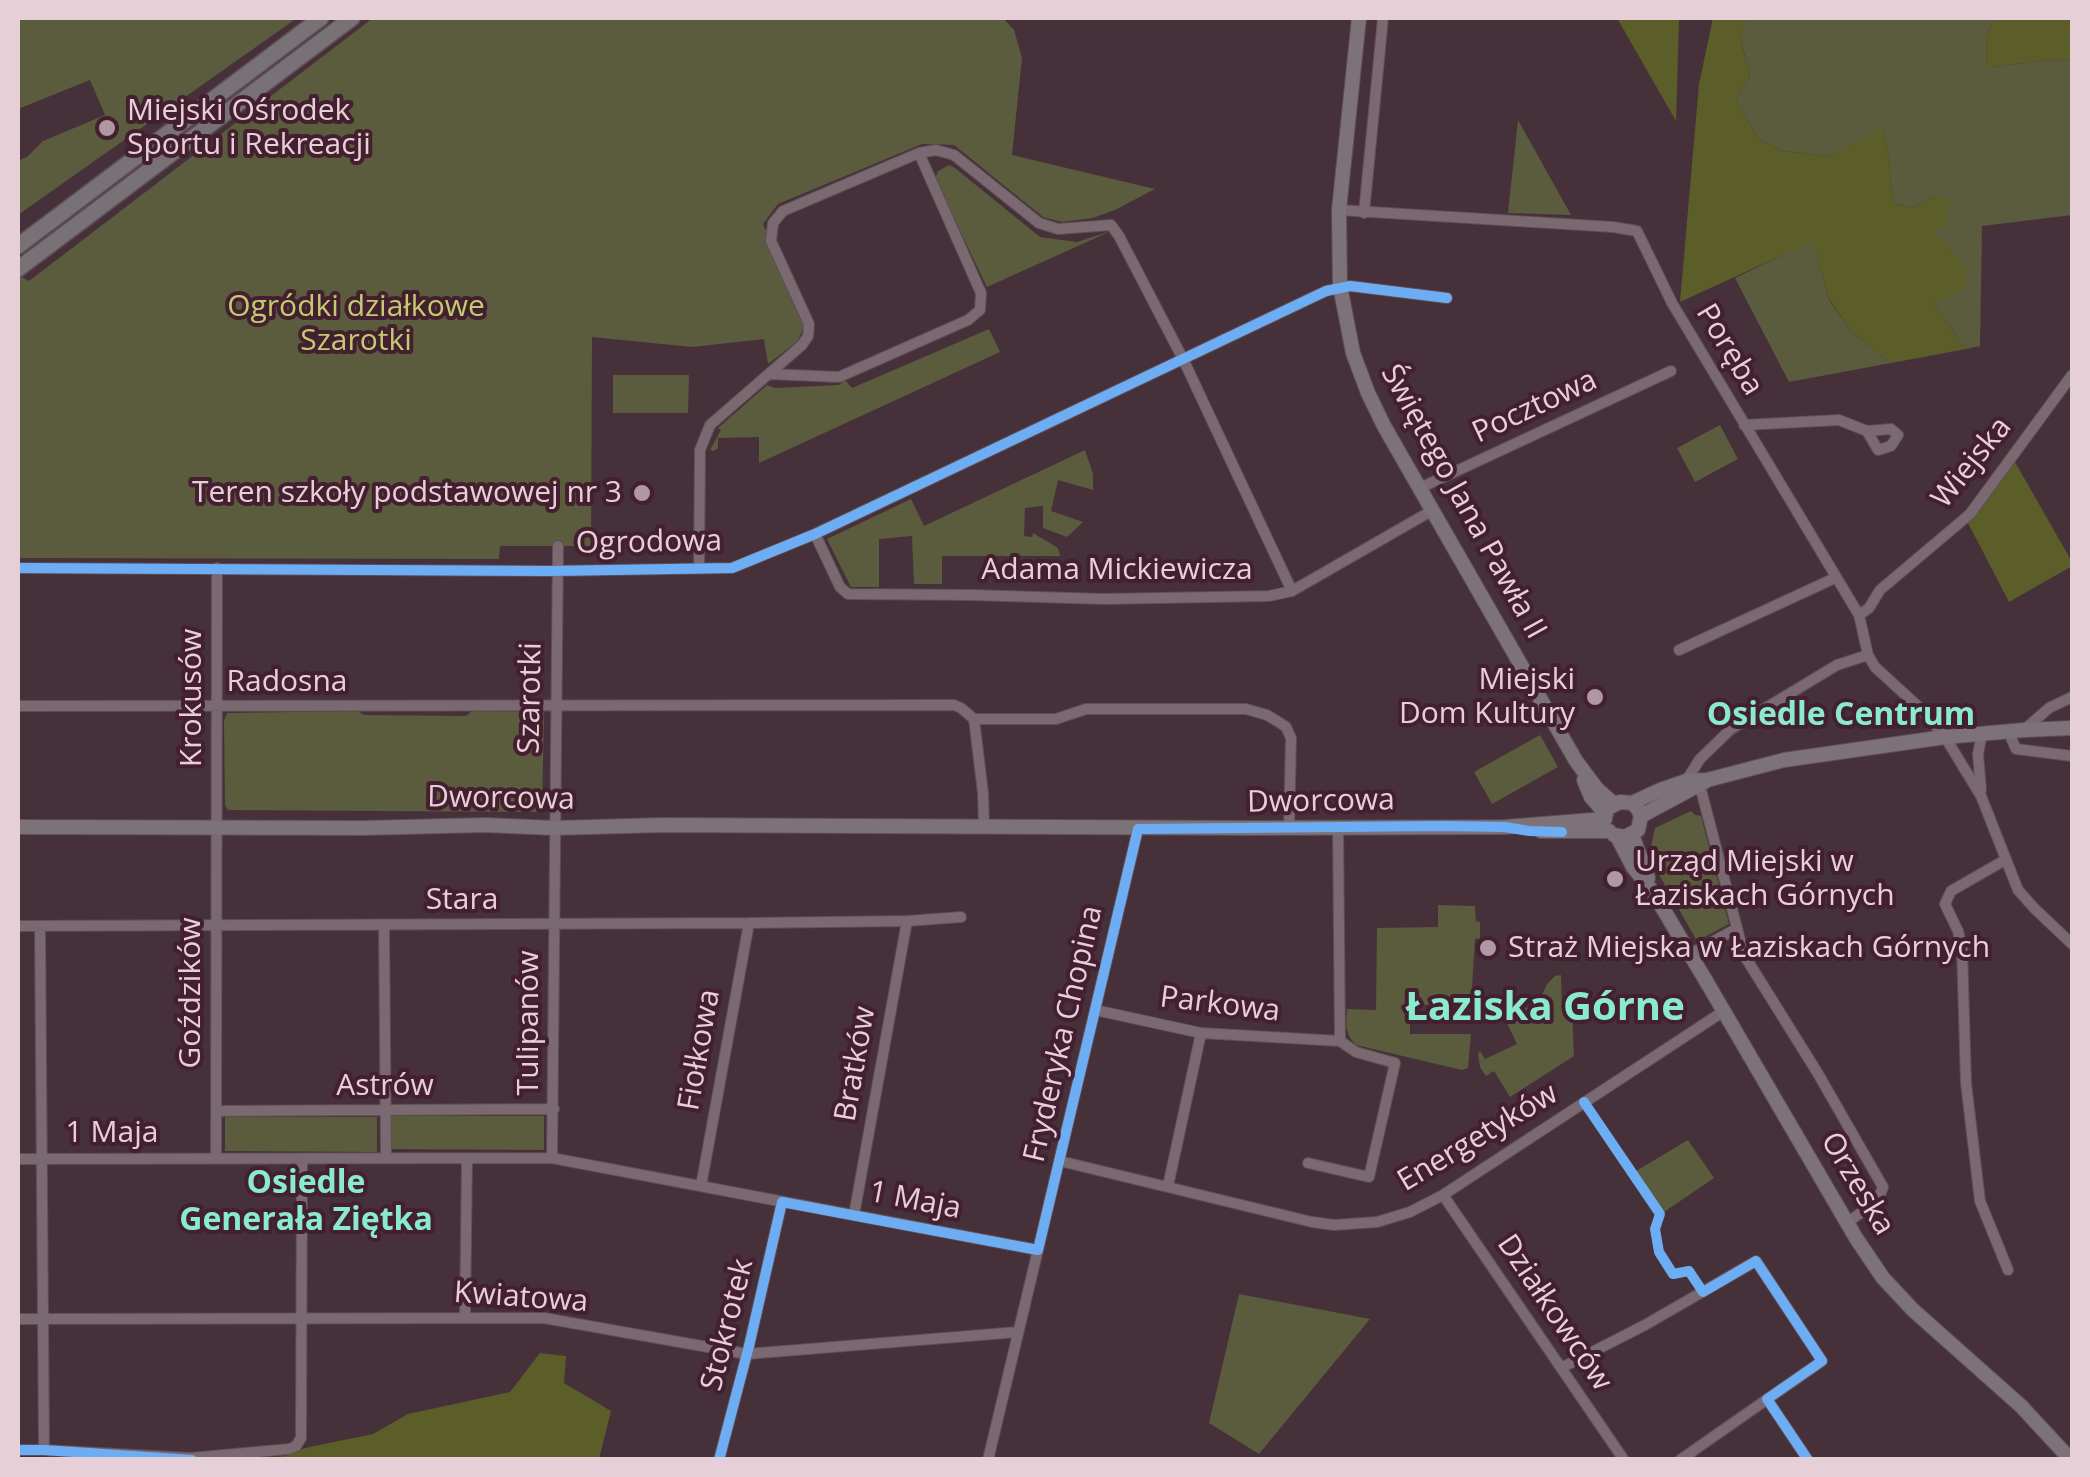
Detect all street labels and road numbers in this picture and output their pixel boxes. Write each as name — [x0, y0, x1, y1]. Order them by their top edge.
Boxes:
street label: Poręba — [1688, 298, 1770, 402]
street label: Świętego Jana Pawła II — [1373, 359, 1553, 645]
street label: Pocztowa — [1467, 363, 1603, 451]
street label: Wiejska — [1925, 410, 2019, 516]
street label: Ogrodowa — [576, 524, 722, 562]
street label: Adama Mickiewicza — [981, 552, 1253, 588]
street label: Krokusów — [174, 629, 210, 767]
street label: Szarotki — [512, 642, 550, 754]
street label: Radosna — [227, 664, 347, 700]
street label: Dworcowa — [427, 780, 575, 818]
street label: Dworcowa — [1247, 783, 1395, 821]
street label: Stara — [426, 882, 498, 918]
street label: Fryderyka Chopina — [1017, 902, 1111, 1166]
street label: Goździków — [173, 918, 209, 1068]
street label: Tulipanów — [511, 951, 547, 1095]
street label: Parkowa — [1158, 980, 1282, 1030]
street label: Fiołkowa — [672, 987, 728, 1113]
street label: Bratków — [828, 1004, 884, 1124]
street label: Astrów — [336, 1068, 434, 1104]
street label: Energetyków — [1392, 1076, 1564, 1200]
street label: 1 Maja — [66, 1115, 158, 1151]
street label: Orzeska — [1812, 1126, 1902, 1242]
street label: 1 Maja — [866, 1174, 964, 1228]
street label: Działkowców — [1489, 1228, 1619, 1398]
street label: Stokrotek — [694, 1255, 762, 1395]
street label: Kwiatowa — [453, 1275, 589, 1321]

